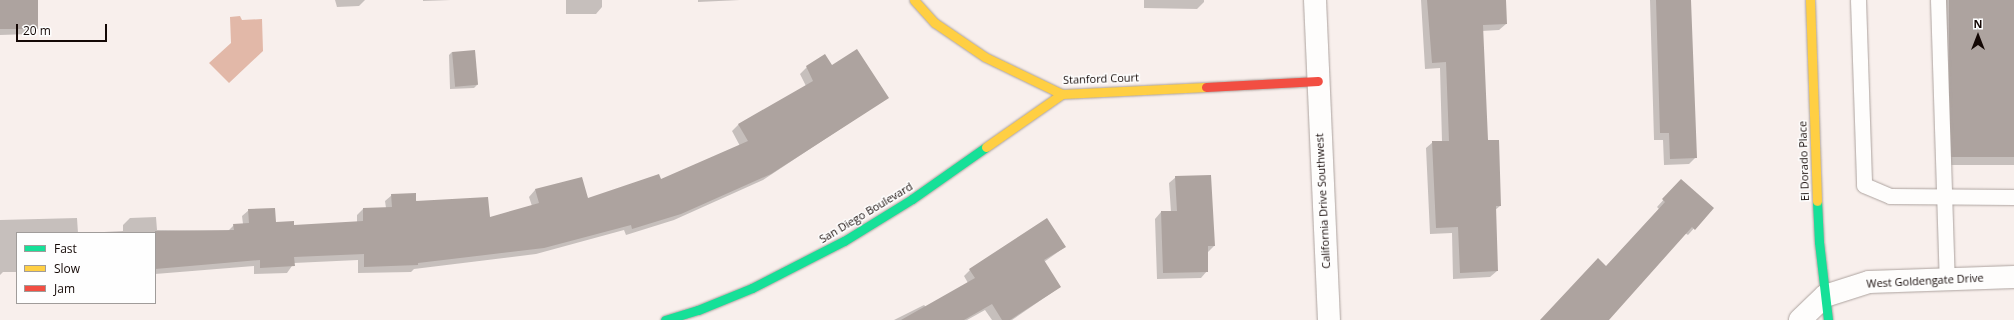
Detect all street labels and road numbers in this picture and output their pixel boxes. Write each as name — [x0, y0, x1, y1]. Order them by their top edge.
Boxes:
street label: Stanford Court — [1063, 71, 1139, 87]
street label: El Dorado Place — [1796, 121, 1812, 201]
street label: California Drive Southwest — [1313, 133, 1333, 269]
street label: San Diego Boulevard — [817, 180, 915, 246]
street label: West Goldengate Drive — [1866, 271, 1984, 291]

